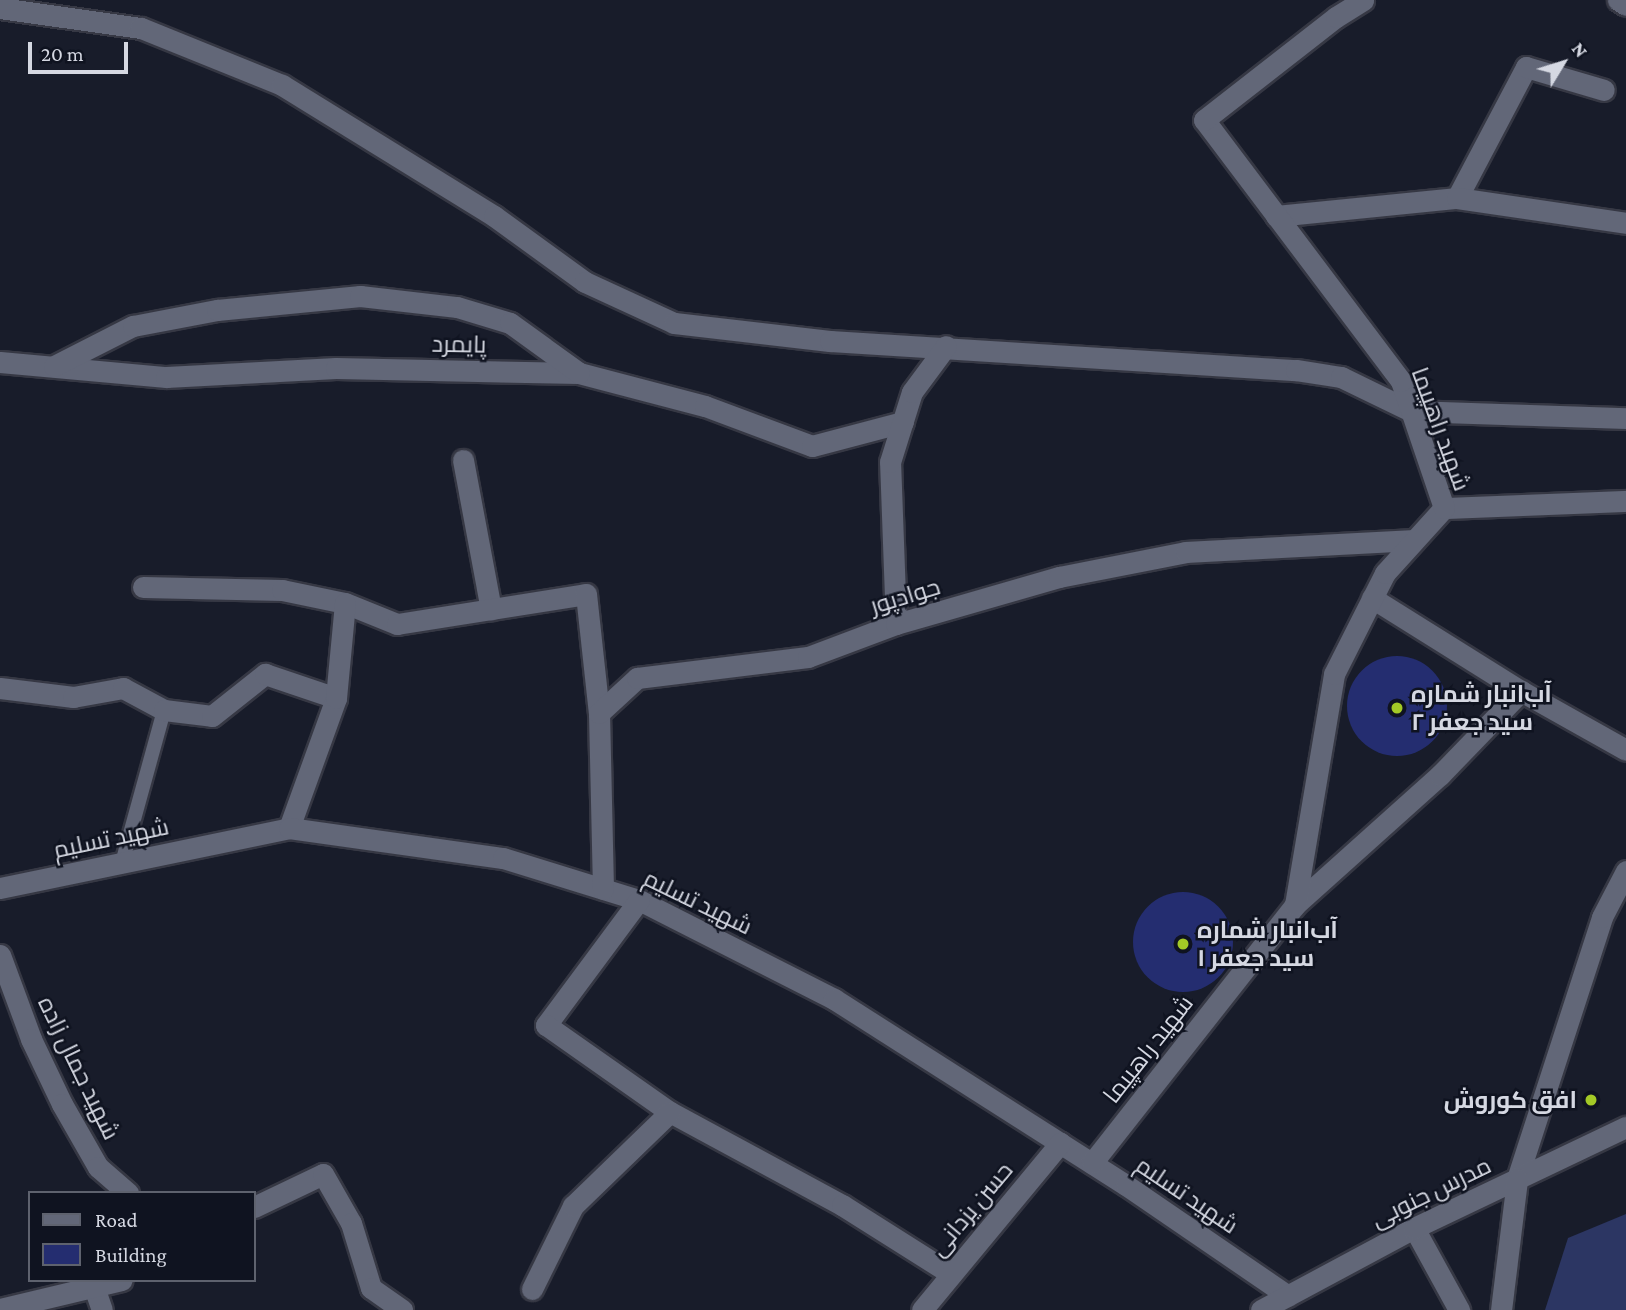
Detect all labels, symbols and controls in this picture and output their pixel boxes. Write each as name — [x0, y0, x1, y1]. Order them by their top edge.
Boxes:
scale bar — [32, 28, 131, 72]
north arrow — [1528, 28, 1598, 98]
text: N — [1568, 38, 1592, 61]
text: 20 m — [41, 42, 84, 66]
street label: پایمرد — [431, 329, 487, 359]
street label: شهید راهپیما — [1405, 363, 1477, 495]
street label: جوادپور — [866, 572, 944, 620]
place label: آب‌انبار شماره ۲ سید جعفر — [1411, 680, 1552, 736]
marker: آب‌انبار شماره ۲ سید جعفر — [1389, 700, 1405, 716]
street label: شهید تسلیم — [51, 812, 171, 864]
street label: شهید تسلیم — [639, 863, 757, 941]
place label: آب‌انبار شماره ۱ سید جعفر — [1197, 916, 1338, 972]
marker: آب‌انبار شماره ۱ سید جعفر — [1175, 936, 1191, 952]
street label: شهید راهپیما — [1097, 989, 1199, 1109]
street label: شهید جمال زاده — [32, 992, 126, 1144]
place label: افق کوروش — [1444, 1086, 1577, 1114]
marker: افق کوروش — [1583, 1092, 1599, 1108]
street label: شهید تسلیم — [1130, 1150, 1244, 1240]
street label: مدرس جنوبی — [1366, 1151, 1496, 1233]
street label: حسن یزدانی — [923, 1156, 1019, 1262]
legend — [28, 1191, 256, 1282]
text: Road — [95, 1208, 138, 1232]
text: Building — [95, 1243, 167, 1267]

